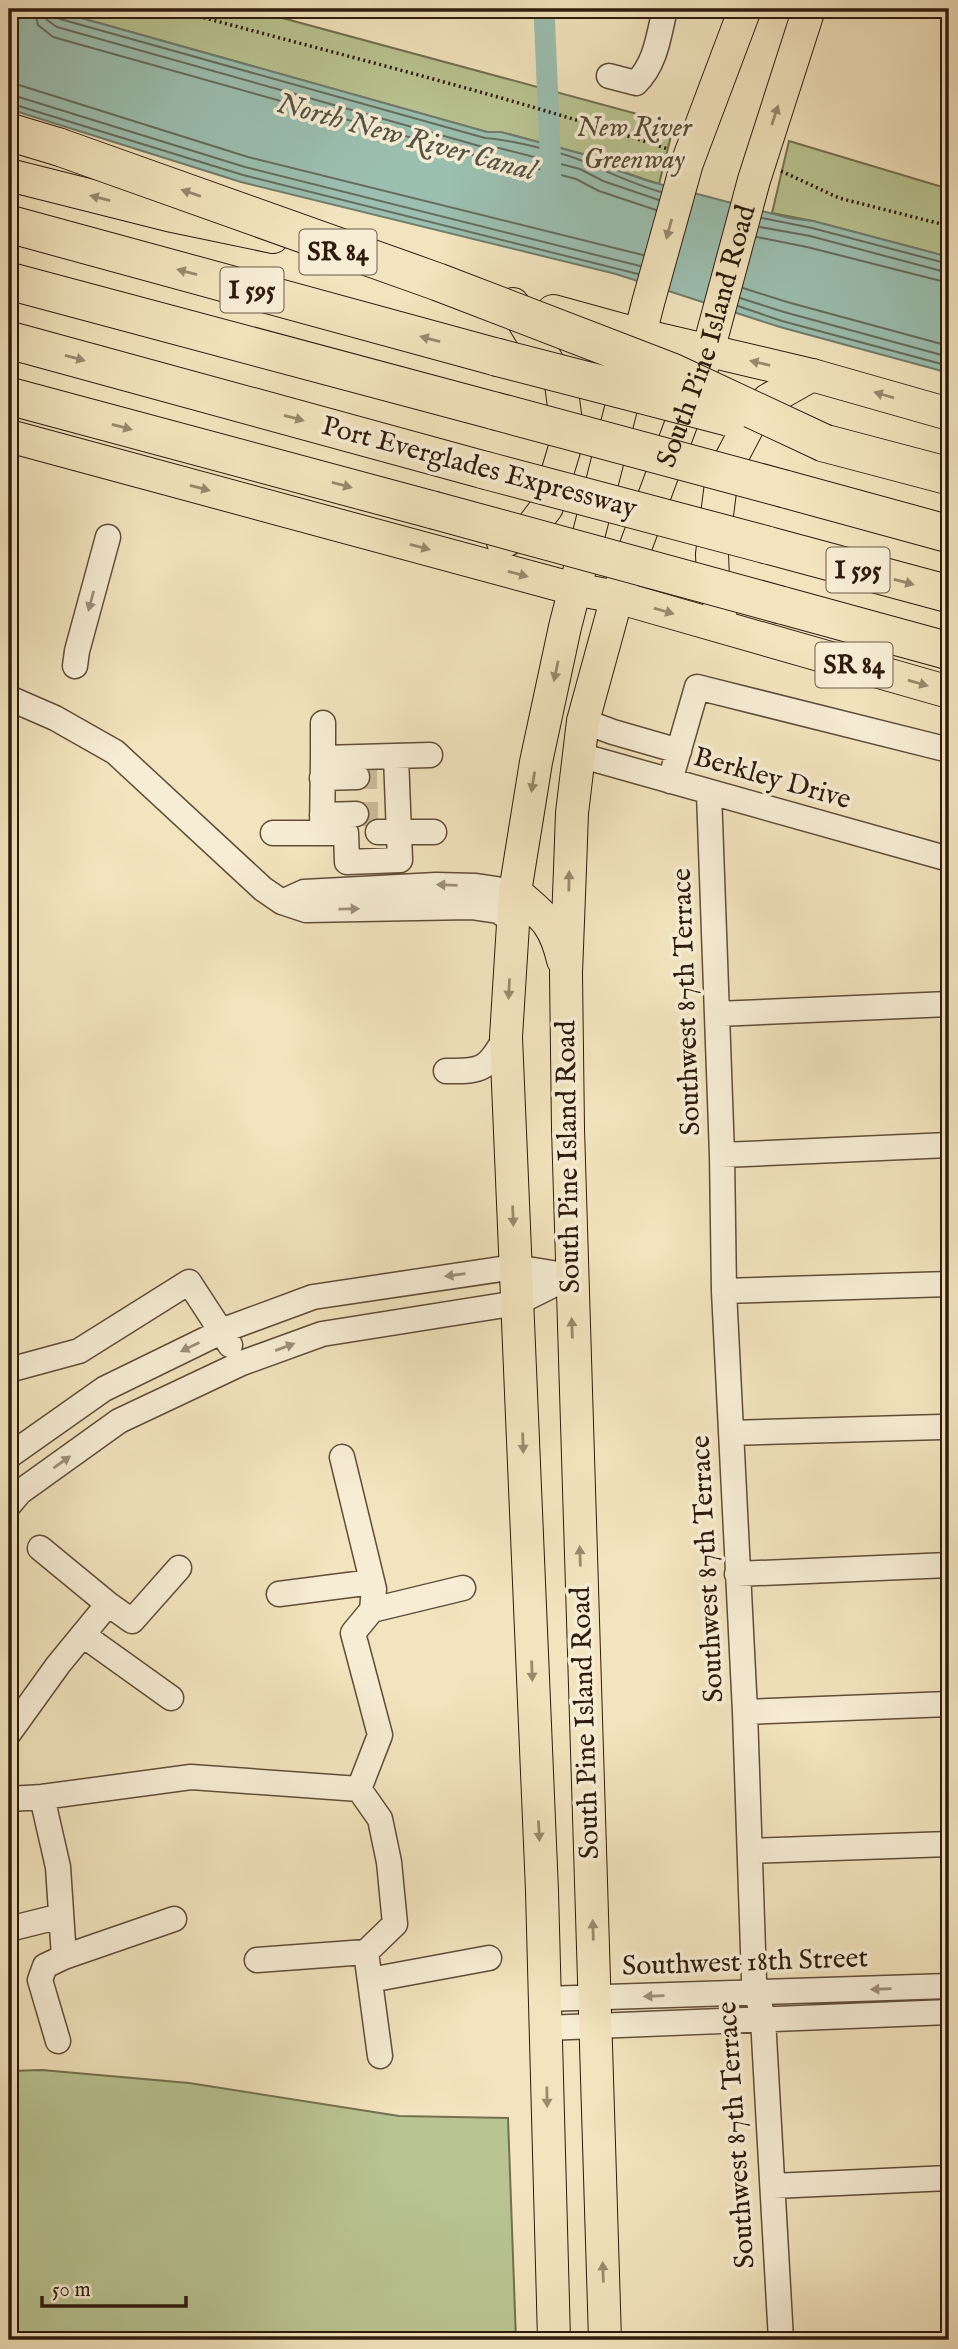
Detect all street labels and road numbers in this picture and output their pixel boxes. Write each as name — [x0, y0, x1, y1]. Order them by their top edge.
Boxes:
street label: South Pine Island Road — [649, 201, 764, 472]
road number: SR 84 — [300, 230, 376, 274]
road number: I 595 — [220, 268, 284, 312]
street label: Port Everglades Expressway — [318, 409, 641, 527]
road number: I 595 — [826, 548, 890, 592]
road number: SR 84 — [816, 642, 892, 688]
street label: Berkley Drive — [689, 740, 855, 818]
street label: Southwest 87th Terrace — [665, 867, 709, 1136]
street label: South Pine Island Road — [549, 1020, 589, 1294]
street label: Southwest 87th Terrace — [684, 1434, 732, 1704]
street label: South Pine Island Road — [564, 1586, 608, 1860]
street label: Southwest 18th Street — [621, 1941, 869, 1985]
street label: Southwest 87th Terrace — [710, 2000, 764, 2270]

